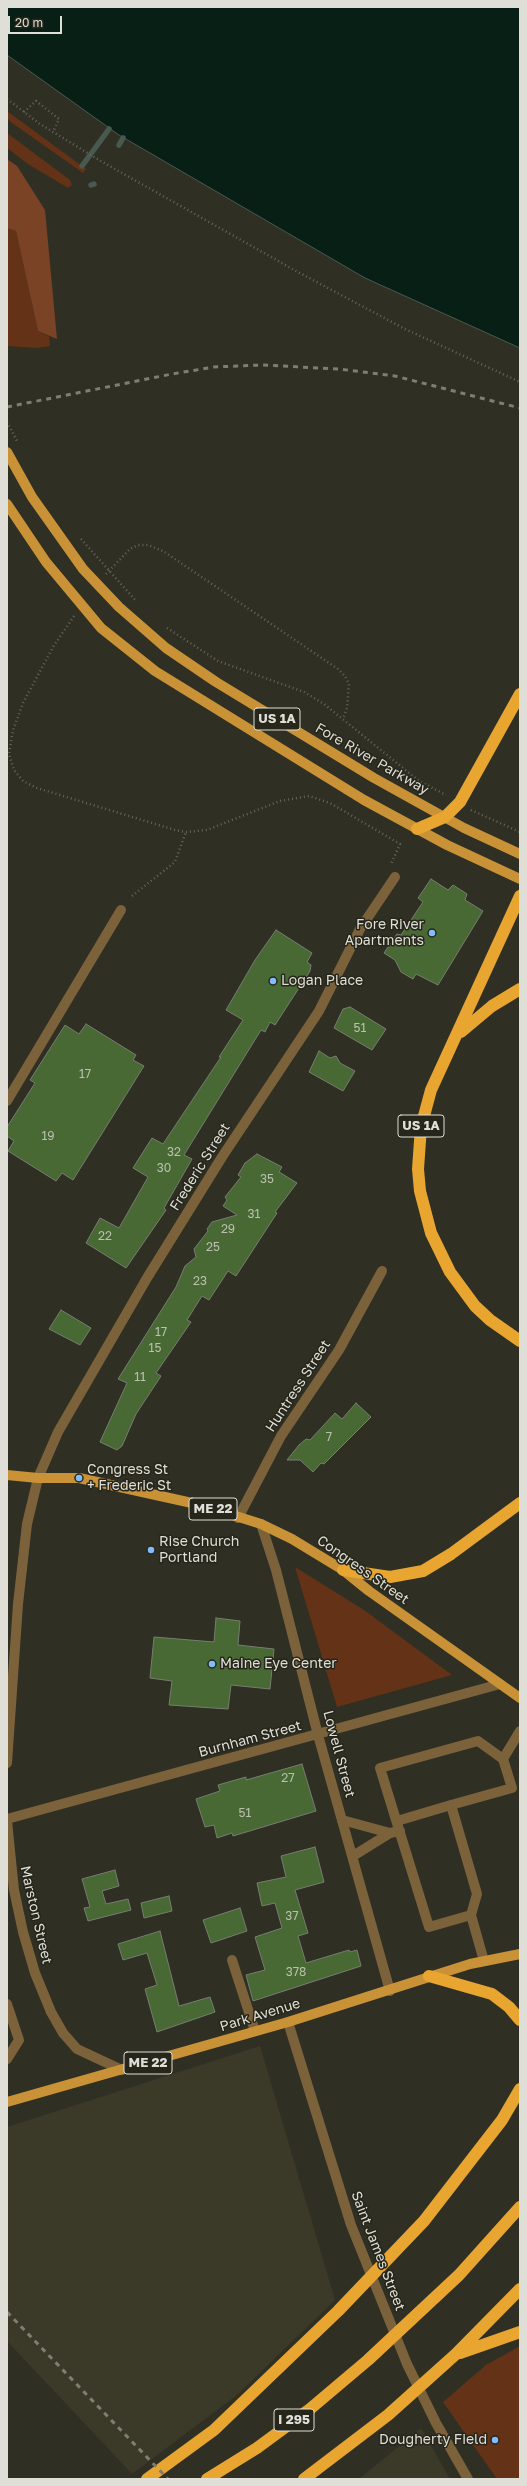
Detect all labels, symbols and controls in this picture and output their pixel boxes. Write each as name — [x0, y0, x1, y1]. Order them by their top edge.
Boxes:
scale bar — [10, 8, 64, 34]
text: 20 m — [15, 15, 43, 30]
road number: US 1A — [254, 708, 300, 730]
street label: Fore River Parkway — [312, 720, 432, 798]
place label: Fore River Apartments — [345, 917, 424, 950]
marker: Fore River Apartments — [427, 928, 437, 938]
place label: Logan Place — [281, 973, 363, 989]
marker: Logan Place — [268, 976, 278, 986]
house number: 51 — [354, 1021, 366, 1035]
house number: 17 — [79, 1067, 91, 1081]
road number: US 1A — [398, 1115, 444, 1137]
street label: Frederic Street — [166, 1120, 234, 1214]
house number: 19 — [41, 1129, 55, 1143]
house number: 32 — [167, 1145, 181, 1159]
house number: 30 — [157, 1161, 171, 1175]
house number: 35 — [260, 1172, 274, 1186]
house number: 31 — [248, 1207, 260, 1221]
house number: 29 — [221, 1222, 235, 1236]
house number: 22 — [98, 1229, 112, 1243]
house number: 25 — [206, 1240, 220, 1254]
house number: 23 — [193, 1274, 207, 1288]
house number: 17 — [155, 1325, 167, 1339]
street label: Huntress Street — [262, 1337, 334, 1435]
house number: 15 — [149, 1341, 161, 1355]
house number: 11 — [134, 1370, 146, 1384]
house number: 7 — [326, 1430, 332, 1444]
place label: Congress St + Frederic St — [87, 1462, 171, 1494]
marker: Congress St + Frederic St — [74, 1473, 84, 1483]
road number: ME 22 — [189, 1498, 237, 1520]
street label: Congress Street — [314, 1532, 412, 1608]
place label: Rise Church Portland — [159, 1534, 239, 1566]
marker: Rise Church Portland — [146, 1545, 156, 1555]
place label: Maine Eye Center — [220, 1656, 337, 1672]
marker: Maine Eye Center — [207, 1659, 217, 1669]
street label: Lowell Street — [319, 1709, 359, 1799]
street label: Burnham Street — [197, 1717, 303, 1761]
house number: 27 — [281, 1771, 295, 1785]
house number: 51 — [239, 1806, 251, 1820]
street label: Marston Street — [17, 1864, 55, 1966]
house number: 37 — [285, 1909, 299, 1923]
house number: 378 — [286, 1965, 306, 1979]
street label: Park Avenue — [218, 1995, 302, 2035]
road number: ME 22 — [124, 2052, 172, 2074]
street label: Saint James Street — [347, 2189, 409, 2313]
road number: I 295 — [274, 2409, 314, 2431]
place label: Dougherty Field — [379, 2432, 487, 2448]
marker: Dougherty Field — [490, 2435, 500, 2445]

